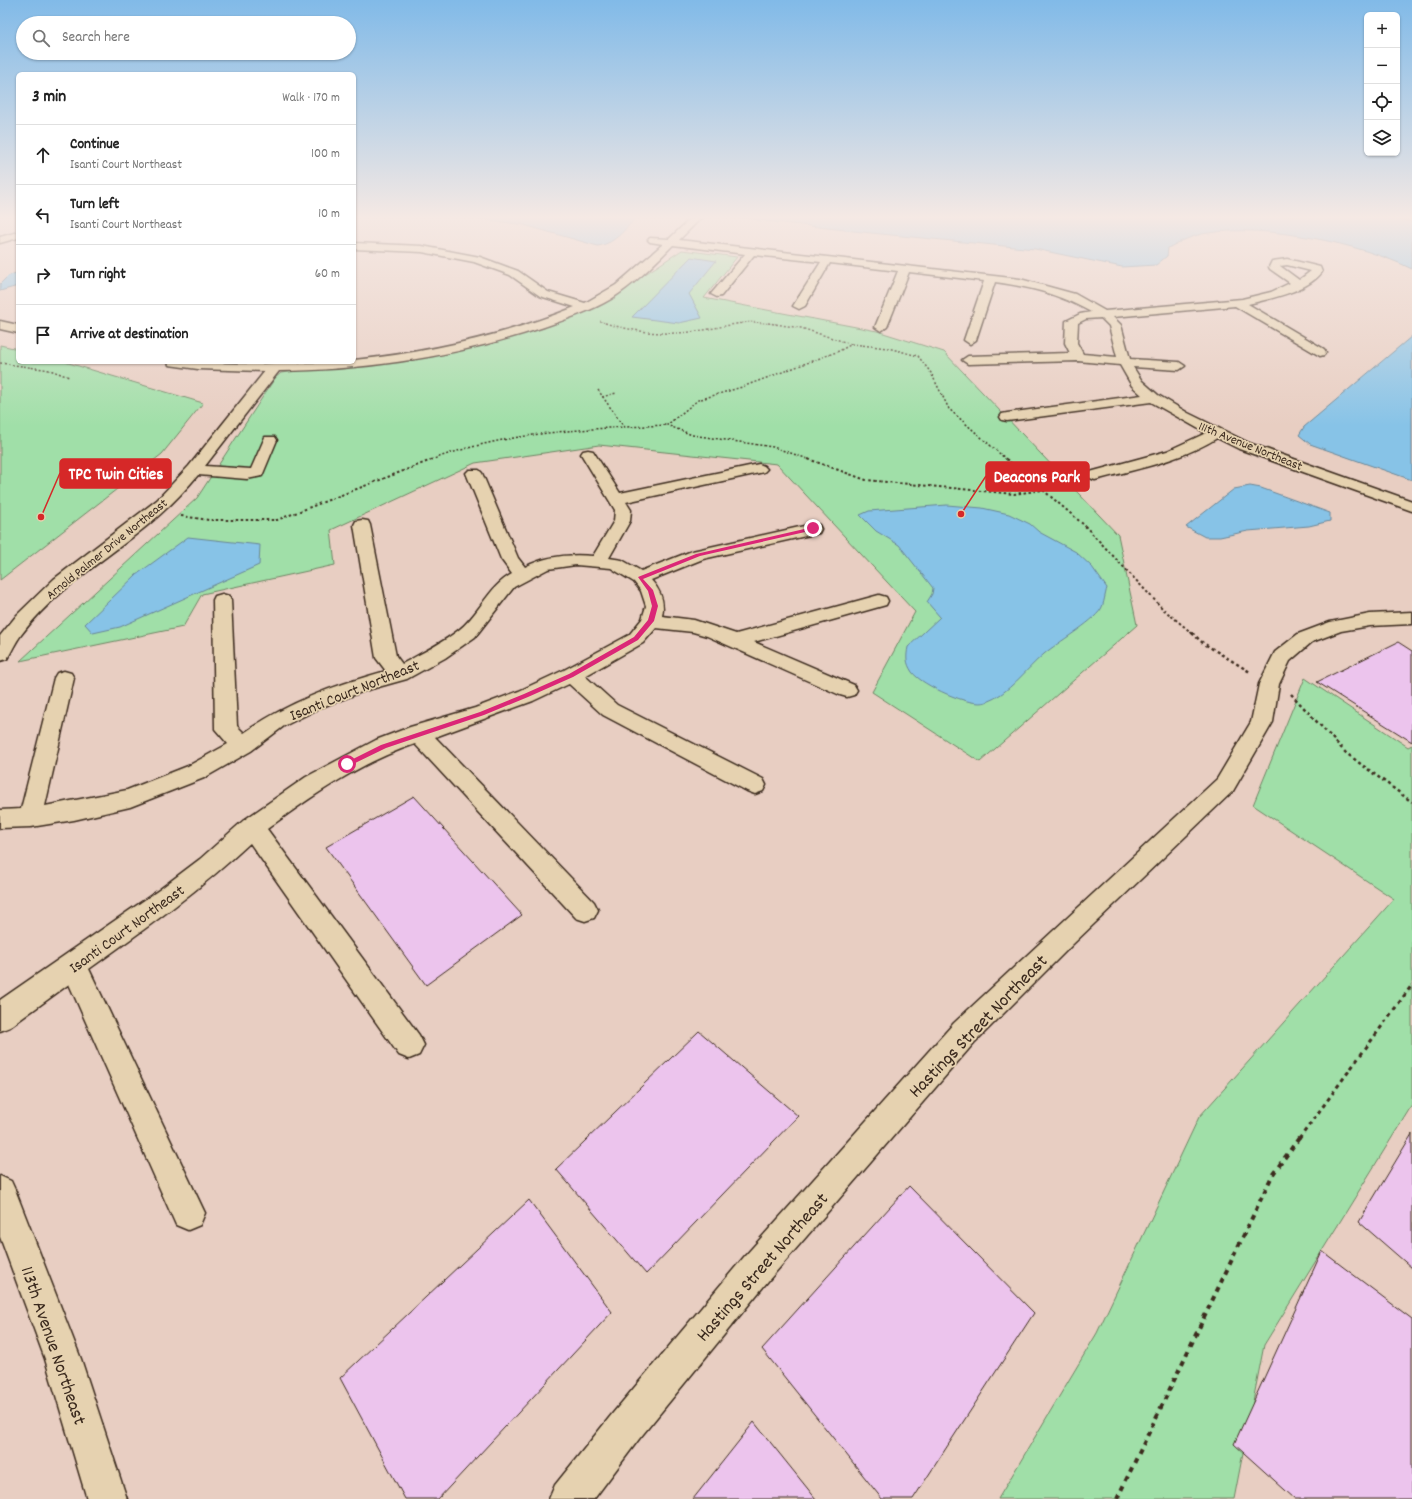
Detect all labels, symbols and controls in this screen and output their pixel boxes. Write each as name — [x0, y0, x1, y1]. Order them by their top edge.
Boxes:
map controls — [1364, 12, 1400, 156]
button: + — [1364, 12, 1400, 48]
search box — [16, 16, 356, 60]
icon: search — [30, 27, 52, 49]
text: Search here — [62, 27, 130, 49]
button: − — [1364, 48, 1400, 84]
button: locate — [1364, 84, 1400, 120]
text: 3 min — [32, 86, 66, 110]
text: Walk · 170 m — [282, 89, 340, 108]
button: layers — [1364, 120, 1400, 156]
text: Continue — [70, 134, 119, 156]
icon: ahead — [32, 144, 54, 166]
text: 100 m — [311, 145, 340, 164]
text: Isanti Court Northeast — [70, 156, 182, 175]
text: Turn left — [70, 194, 119, 216]
icon: left — [32, 204, 54, 226]
text: 10 m — [318, 205, 340, 224]
text: Isanti Court Northeast — [70, 216, 182, 235]
icon: right — [32, 264, 54, 286]
text: Turn right — [70, 264, 126, 286]
text: 60 m — [315, 265, 340, 284]
icon: arrive — [32, 324, 54, 346]
text: Arrive at destination — [70, 324, 188, 346]
street label: 111th Avenue Northeast — [1195, 418, 1305, 477]
callout: TPC Twin Cities — [60, 459, 171, 488]
callout: Deacons Park — [986, 462, 1089, 491]
text: TPC Twin Cities — [69, 464, 163, 488]
text: Deacons Park — [994, 467, 1080, 491]
street label: Arnold Palmer Drive Northeast — [43, 495, 173, 605]
route end — [804, 519, 822, 537]
street label: Isanti Court Northeast — [287, 655, 423, 728]
route start — [338, 755, 356, 773]
street label: Isanti Court Northeast — [65, 880, 190, 980]
street label: Hastings Street Northeast — [904, 950, 1055, 1105]
street label: Hastings Street Northeast — [691, 1188, 836, 1349]
street label: 113th Avenue Northeast — [12, 1263, 91, 1429]

